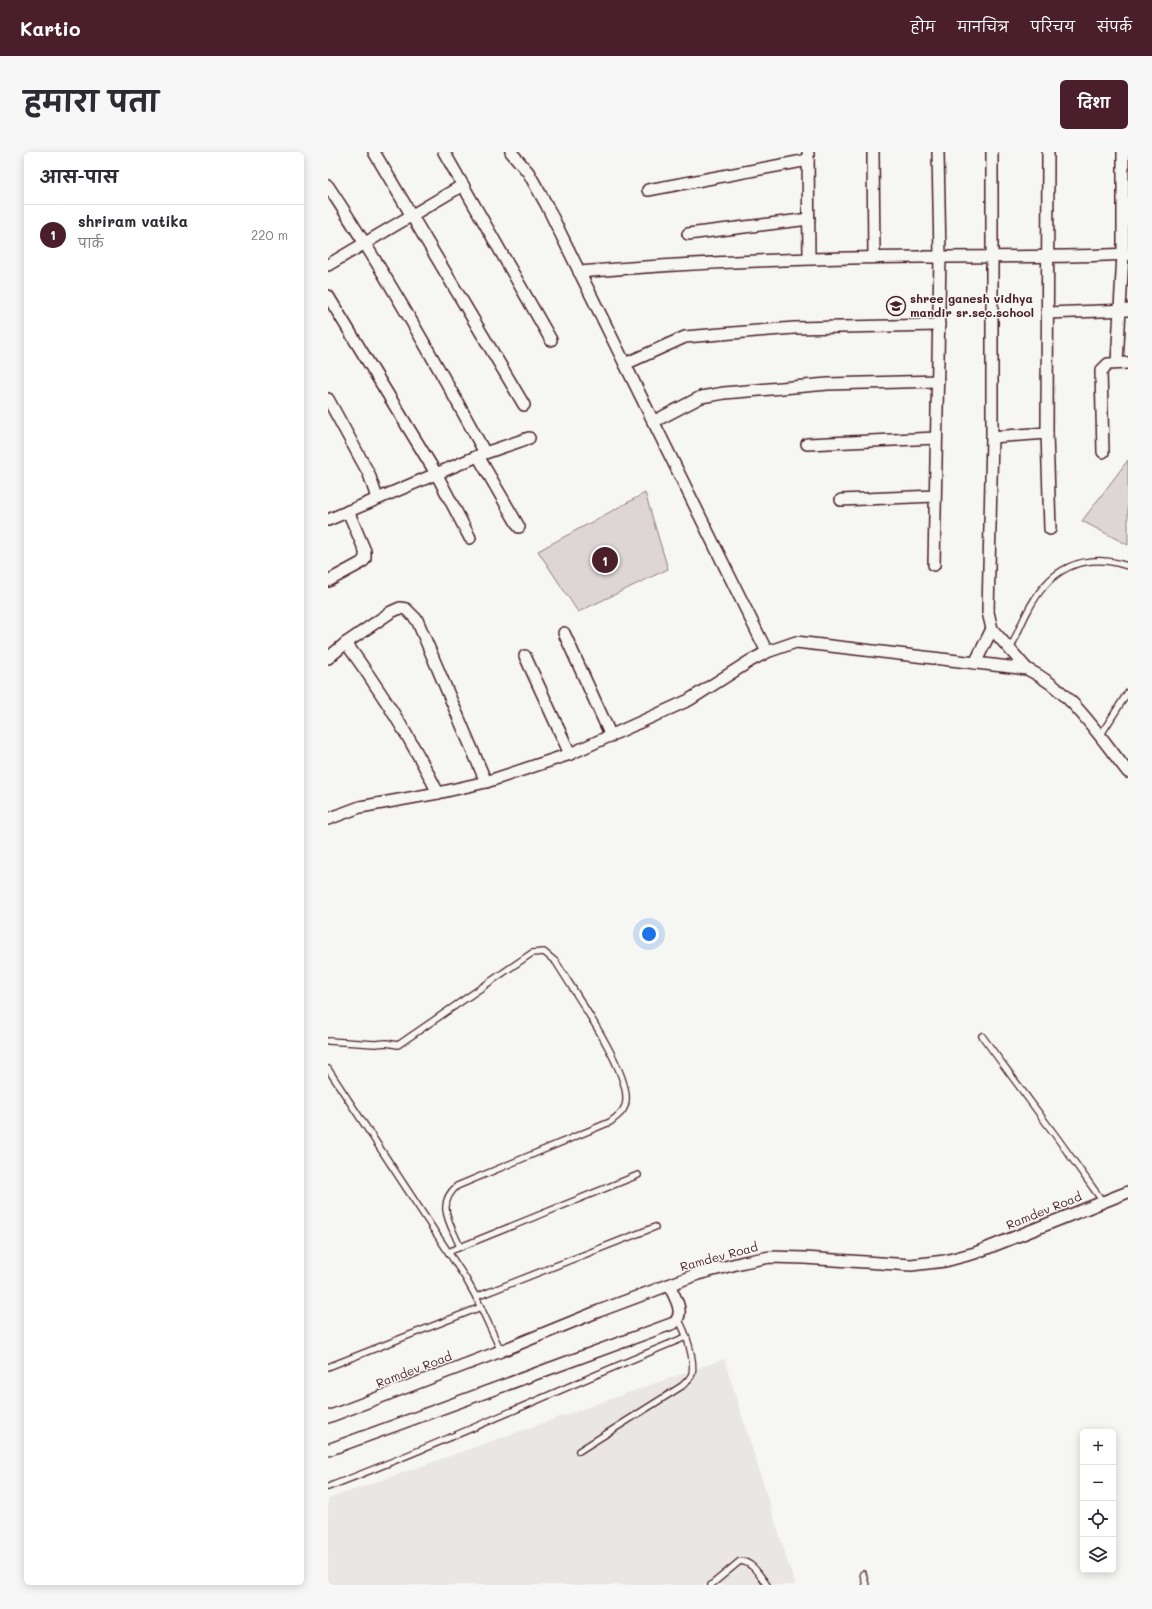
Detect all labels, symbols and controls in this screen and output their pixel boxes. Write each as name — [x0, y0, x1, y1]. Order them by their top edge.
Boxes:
text: Kartio — [20, 16, 80, 41]
text: होम — [911, 17, 935, 36]
text: मानचित्र — [957, 17, 1009, 36]
text: परिचय — [1031, 17, 1075, 36]
text: संपर्क — [1097, 17, 1132, 36]
button: दिशा — [1060, 80, 1128, 129]
text: हमारा पता — [24, 83, 159, 119]
text: आस-पास — [40, 165, 118, 187]
text: shriram vatika — [78, 211, 188, 231]
text: 1 — [50, 226, 56, 243]
text: 220 m — [251, 226, 288, 243]
text: पार्क — [78, 234, 104, 251]
place label: shree ganesh vidhya mandir sr.sec.school — [910, 290, 1034, 320]
school or university icon: shree ganesh vidhya mandir sr.sec.school — [885, 295, 907, 317]
pin: 1 — [592, 545, 618, 575]
your location — [639, 924, 659, 944]
street label: Ramdev Road — [1004, 1188, 1084, 1232]
street label: Ramdev Road — [678, 1238, 760, 1274]
street label: Ramdev Road — [373, 1347, 454, 1391]
map controls — [1080, 1429, 1116, 1573]
button: + — [1080, 1429, 1116, 1465]
button: − — [1080, 1465, 1116, 1501]
button: locate — [1080, 1501, 1116, 1537]
button: layers — [1080, 1537, 1116, 1573]

